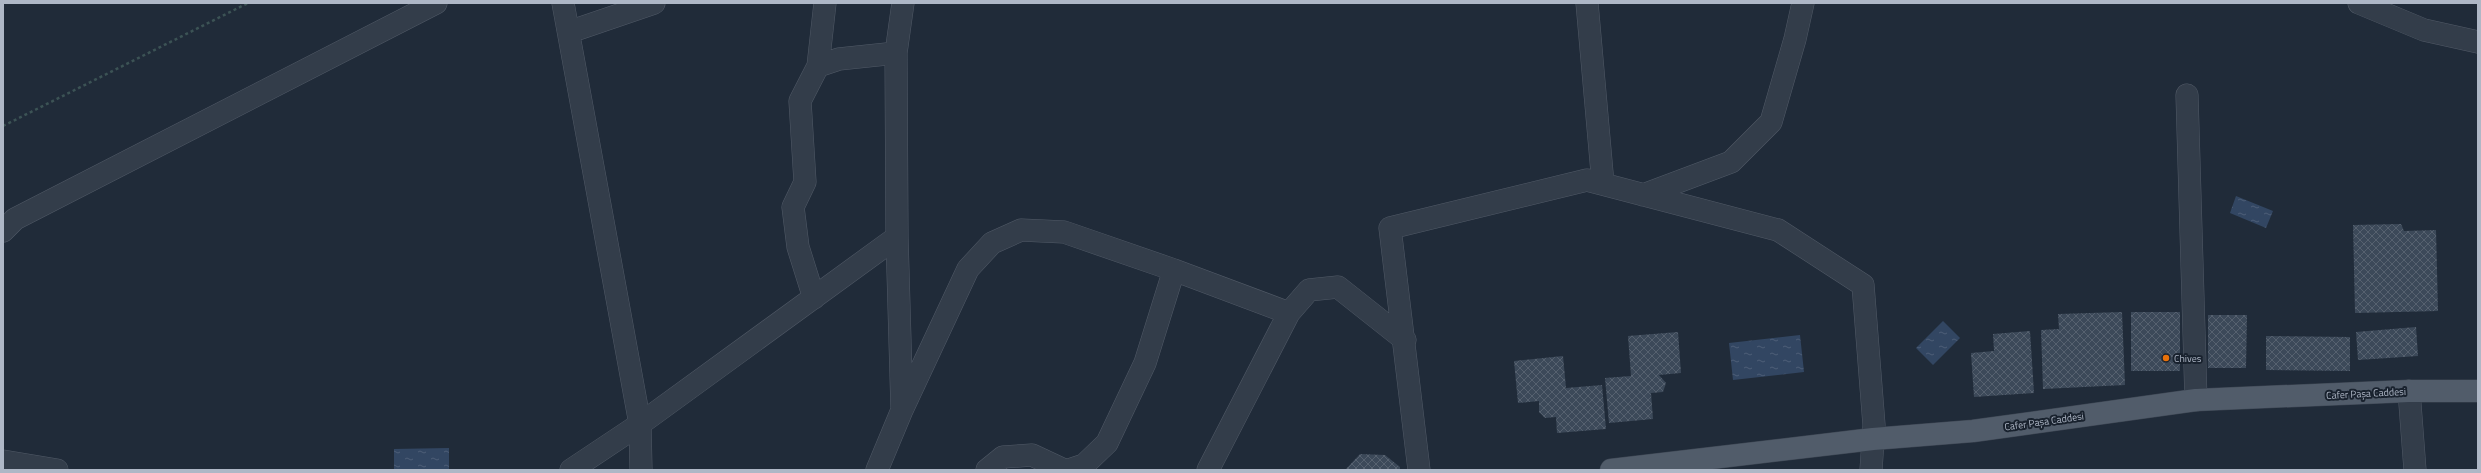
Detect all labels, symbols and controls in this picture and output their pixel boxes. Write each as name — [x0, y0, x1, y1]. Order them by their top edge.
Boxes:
place label: Chives — [2174, 351, 2202, 366]
marker: Chives — [2161, 353, 2171, 363]
street label: Cafer Paşa Caddesi — [2326, 384, 2406, 403]
street label: Cafer Paşa Caddesi — [2003, 408, 2085, 434]

